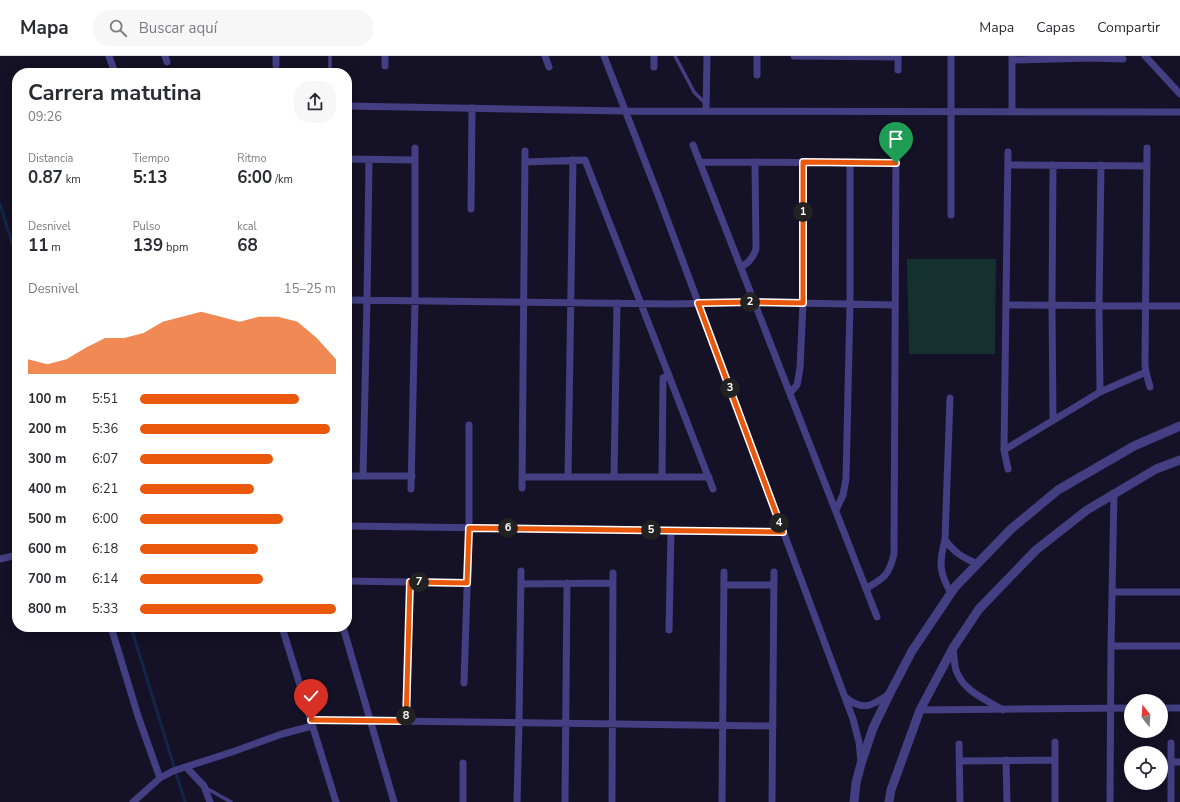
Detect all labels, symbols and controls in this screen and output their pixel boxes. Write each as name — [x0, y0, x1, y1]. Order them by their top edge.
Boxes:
search box — [93, 10, 373, 46]
text: Mapa — [20, 15, 69, 41]
icon: search — [107, 17, 129, 39]
text: Buscar aquí — [139, 18, 217, 38]
text: Mapa — [979, 18, 1014, 37]
text: Capas — [1036, 18, 1075, 37]
text: Compartir — [1097, 18, 1160, 37]
text: Carrera matutina — [28, 78, 202, 108]
button: share — [294, 81, 336, 123]
text: 09:26 — [28, 108, 62, 126]
pin — [879, 122, 913, 163]
icon: arrive — [885, 128, 907, 150]
text: Distancia — [28, 151, 73, 166]
text: Tiempo — [133, 151, 170, 166]
text: Ritmo — [237, 151, 267, 166]
text: 0.87 — [28, 166, 63, 189]
text: 5:13 — [133, 166, 167, 189]
text: 6:00 — [237, 166, 272, 189]
text: km — [63, 172, 81, 187]
text: /km — [272, 172, 293, 187]
pin: 1 — [793, 202, 813, 222]
text: 1 — [800, 204, 806, 219]
text: Desnivel — [28, 219, 71, 234]
text: Pulso — [133, 219, 160, 234]
text: kcal — [237, 219, 257, 234]
text: 11 — [28, 234, 48, 257]
text: 139 — [133, 234, 163, 257]
text: 68 — [237, 234, 258, 257]
text: m — [48, 240, 61, 255]
text: bpm — [163, 240, 188, 255]
text: Desnivel — [28, 280, 79, 298]
text: 15–25 m — [284, 280, 336, 298]
pin: 2 — [740, 292, 760, 312]
text: 2 — [747, 294, 753, 309]
pin: 3 — [720, 378, 740, 398]
text: 3 — [727, 380, 733, 395]
text: 100 m — [28, 390, 66, 408]
text: 5:51 — [92, 390, 118, 408]
text: 200 m — [28, 420, 66, 438]
text: 5:36 — [92, 420, 118, 438]
text: 300 m — [28, 450, 66, 468]
text: 6:07 — [92, 450, 118, 468]
text: 400 m — [28, 480, 66, 498]
text: 6:21 — [92, 480, 118, 498]
text: 500 m — [28, 510, 66, 528]
text: 6:00 — [92, 510, 118, 528]
pin: 4 — [769, 513, 789, 533]
text: 4 — [776, 515, 782, 530]
pin: 6 — [498, 518, 518, 538]
text: 6 — [505, 520, 511, 535]
pin: 5 — [641, 520, 661, 540]
text: 5 — [648, 522, 654, 537]
text: 600 m — [28, 540, 66, 558]
text: 6:18 — [92, 540, 118, 558]
text: 700 m — [28, 570, 66, 588]
text: 6:14 — [92, 570, 118, 588]
pin: 7 — [409, 572, 429, 592]
text: 7 — [416, 574, 422, 589]
text: 800 m — [28, 600, 66, 618]
text: 5:33 — [92, 600, 118, 618]
pin — [294, 679, 328, 720]
icon: check — [300, 685, 322, 707]
north arrow — [1124, 694, 1168, 738]
map controls — [1124, 694, 1168, 790]
pin: 8 — [396, 706, 416, 726]
text: 8 — [403, 708, 409, 723]
button: locate — [1124, 746, 1168, 790]

